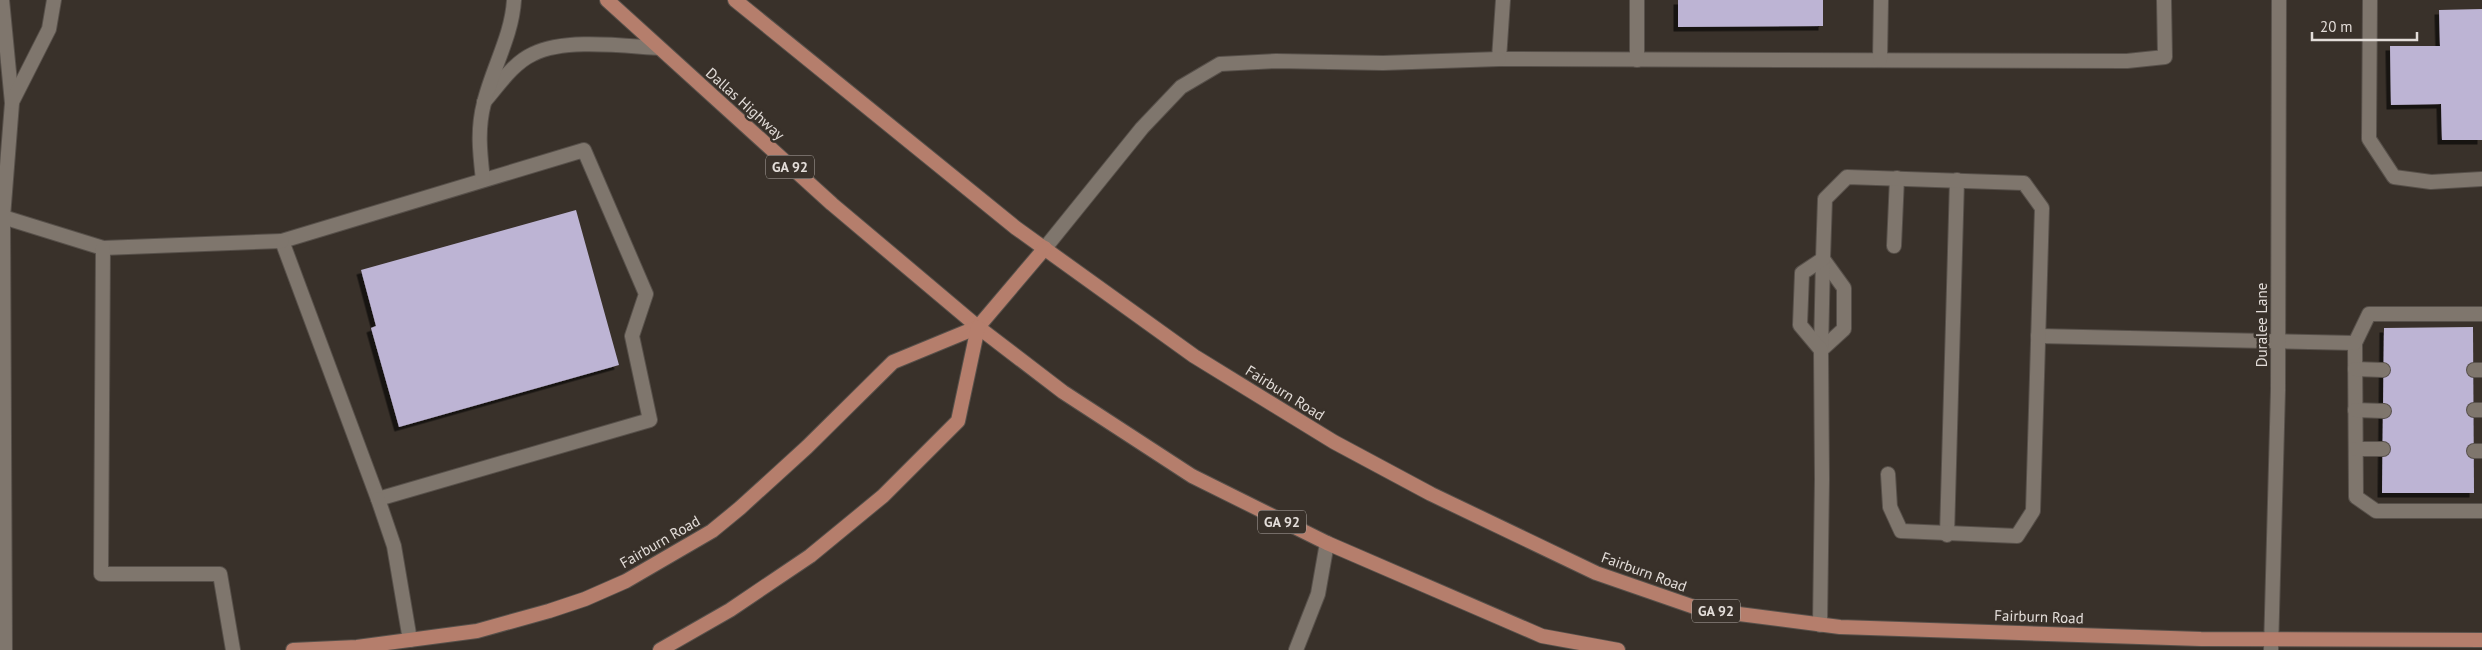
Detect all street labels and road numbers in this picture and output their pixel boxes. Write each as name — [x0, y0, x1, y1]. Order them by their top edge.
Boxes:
street label: Dallas Highway — [702, 63, 789, 144]
road number: GA 92 — [766, 156, 814, 178]
street label: Duralee Lane — [2252, 283, 2271, 367]
street label: Fairburn Road — [1242, 361, 1328, 424]
street label: Fairburn Road — [616, 511, 703, 572]
road number: GA 92 — [1258, 511, 1306, 534]
street label: Fairburn Road — [1599, 547, 1690, 596]
road number: GA 92 — [1692, 600, 1740, 622]
street label: Fairburn Road — [1994, 605, 2084, 628]

